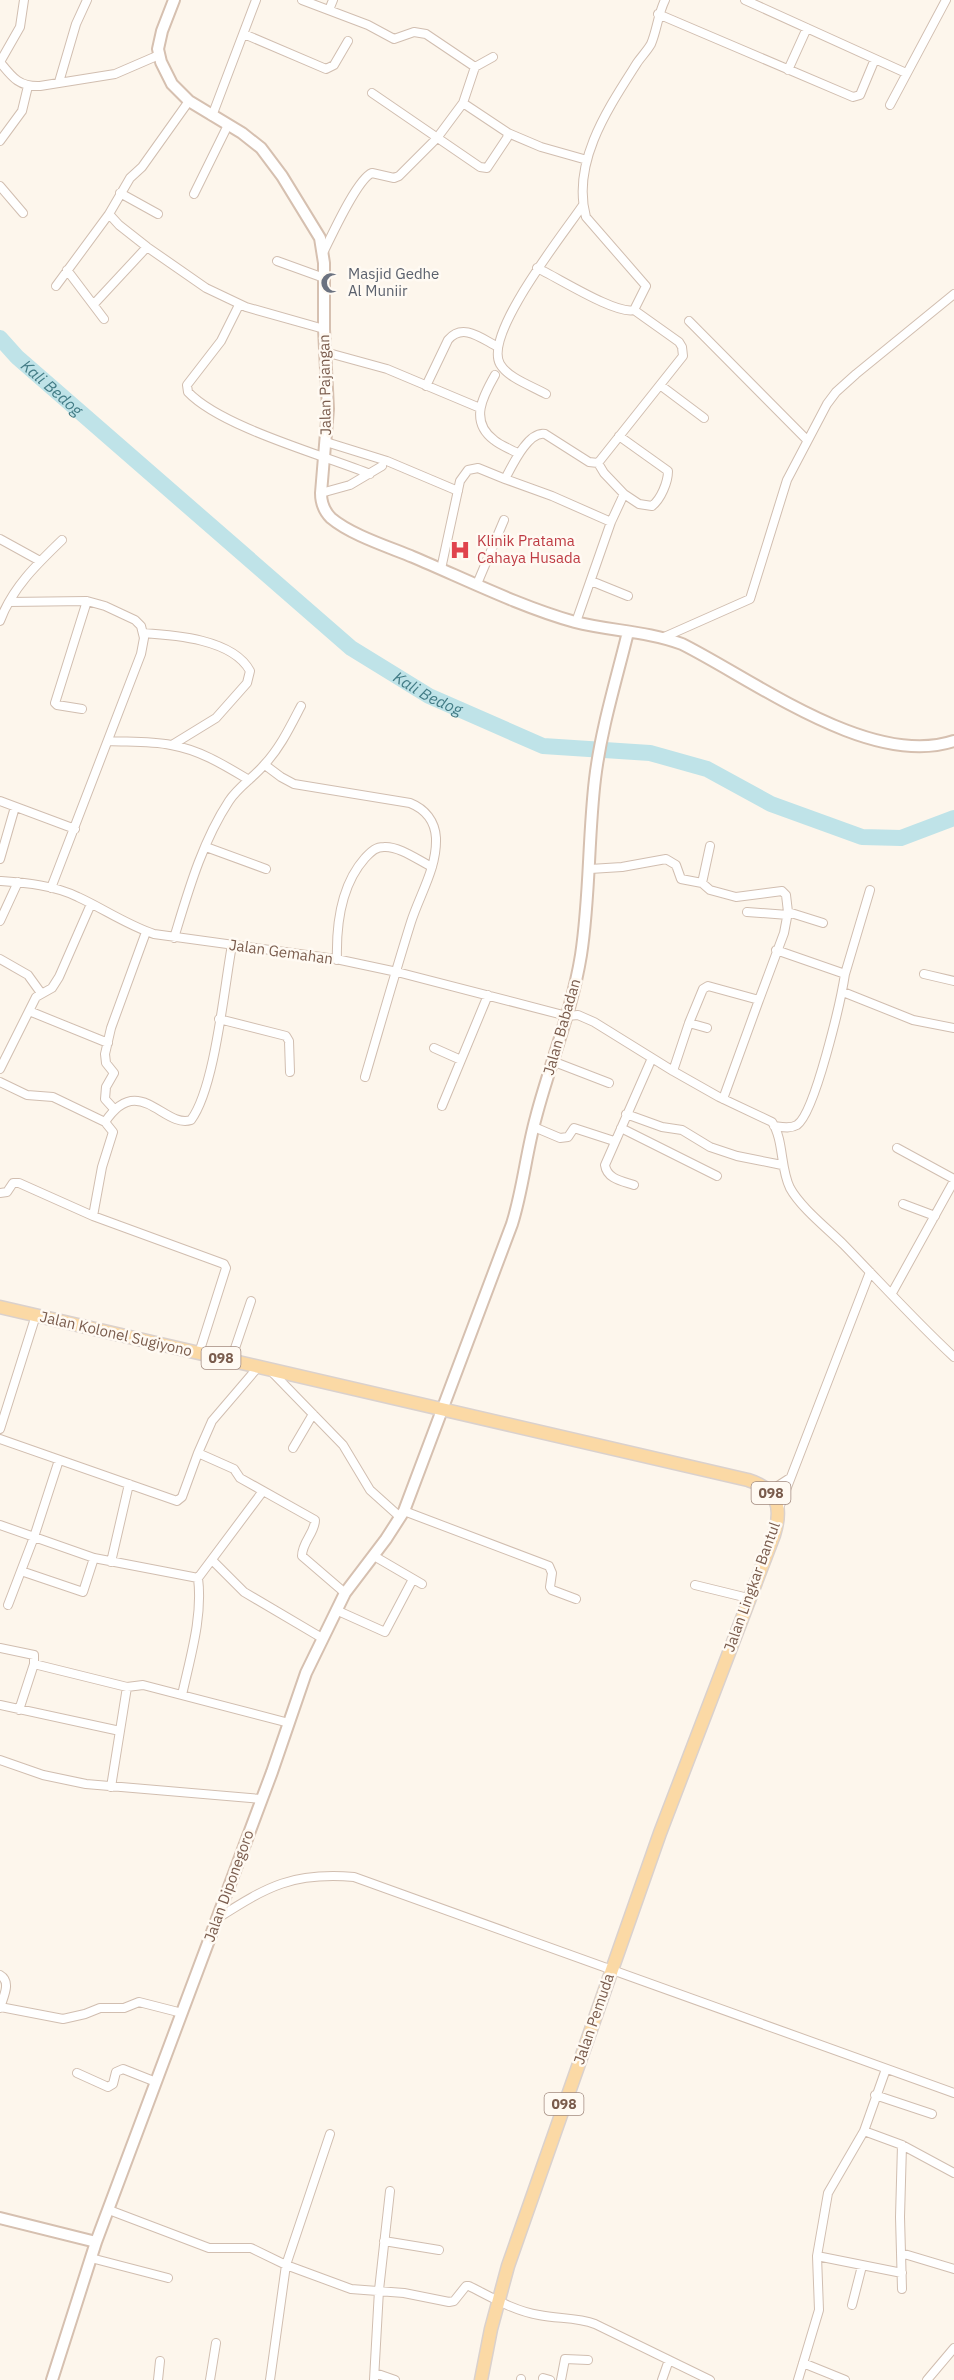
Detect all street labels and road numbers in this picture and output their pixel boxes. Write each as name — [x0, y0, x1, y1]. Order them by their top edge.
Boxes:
street label: Jalan Pajangan — [314, 334, 335, 436]
street label: Jalan Gemahan — [228, 935, 334, 968]
street label: Jalan Babadan — [539, 976, 584, 1077]
street label: Jalan Kolonel Sugiyono — [38, 1307, 194, 1360]
road number: 098 — [202, 1347, 240, 1369]
road number: 098 — [752, 1482, 790, 1504]
street label: Jalan Lingkar Bantul — [719, 1519, 784, 1654]
street label: Jalan Diponegoro — [200, 1827, 258, 1944]
street label: Jalan Pemuda — [569, 1971, 618, 2067]
road number: 098 — [544, 2093, 584, 2115]

